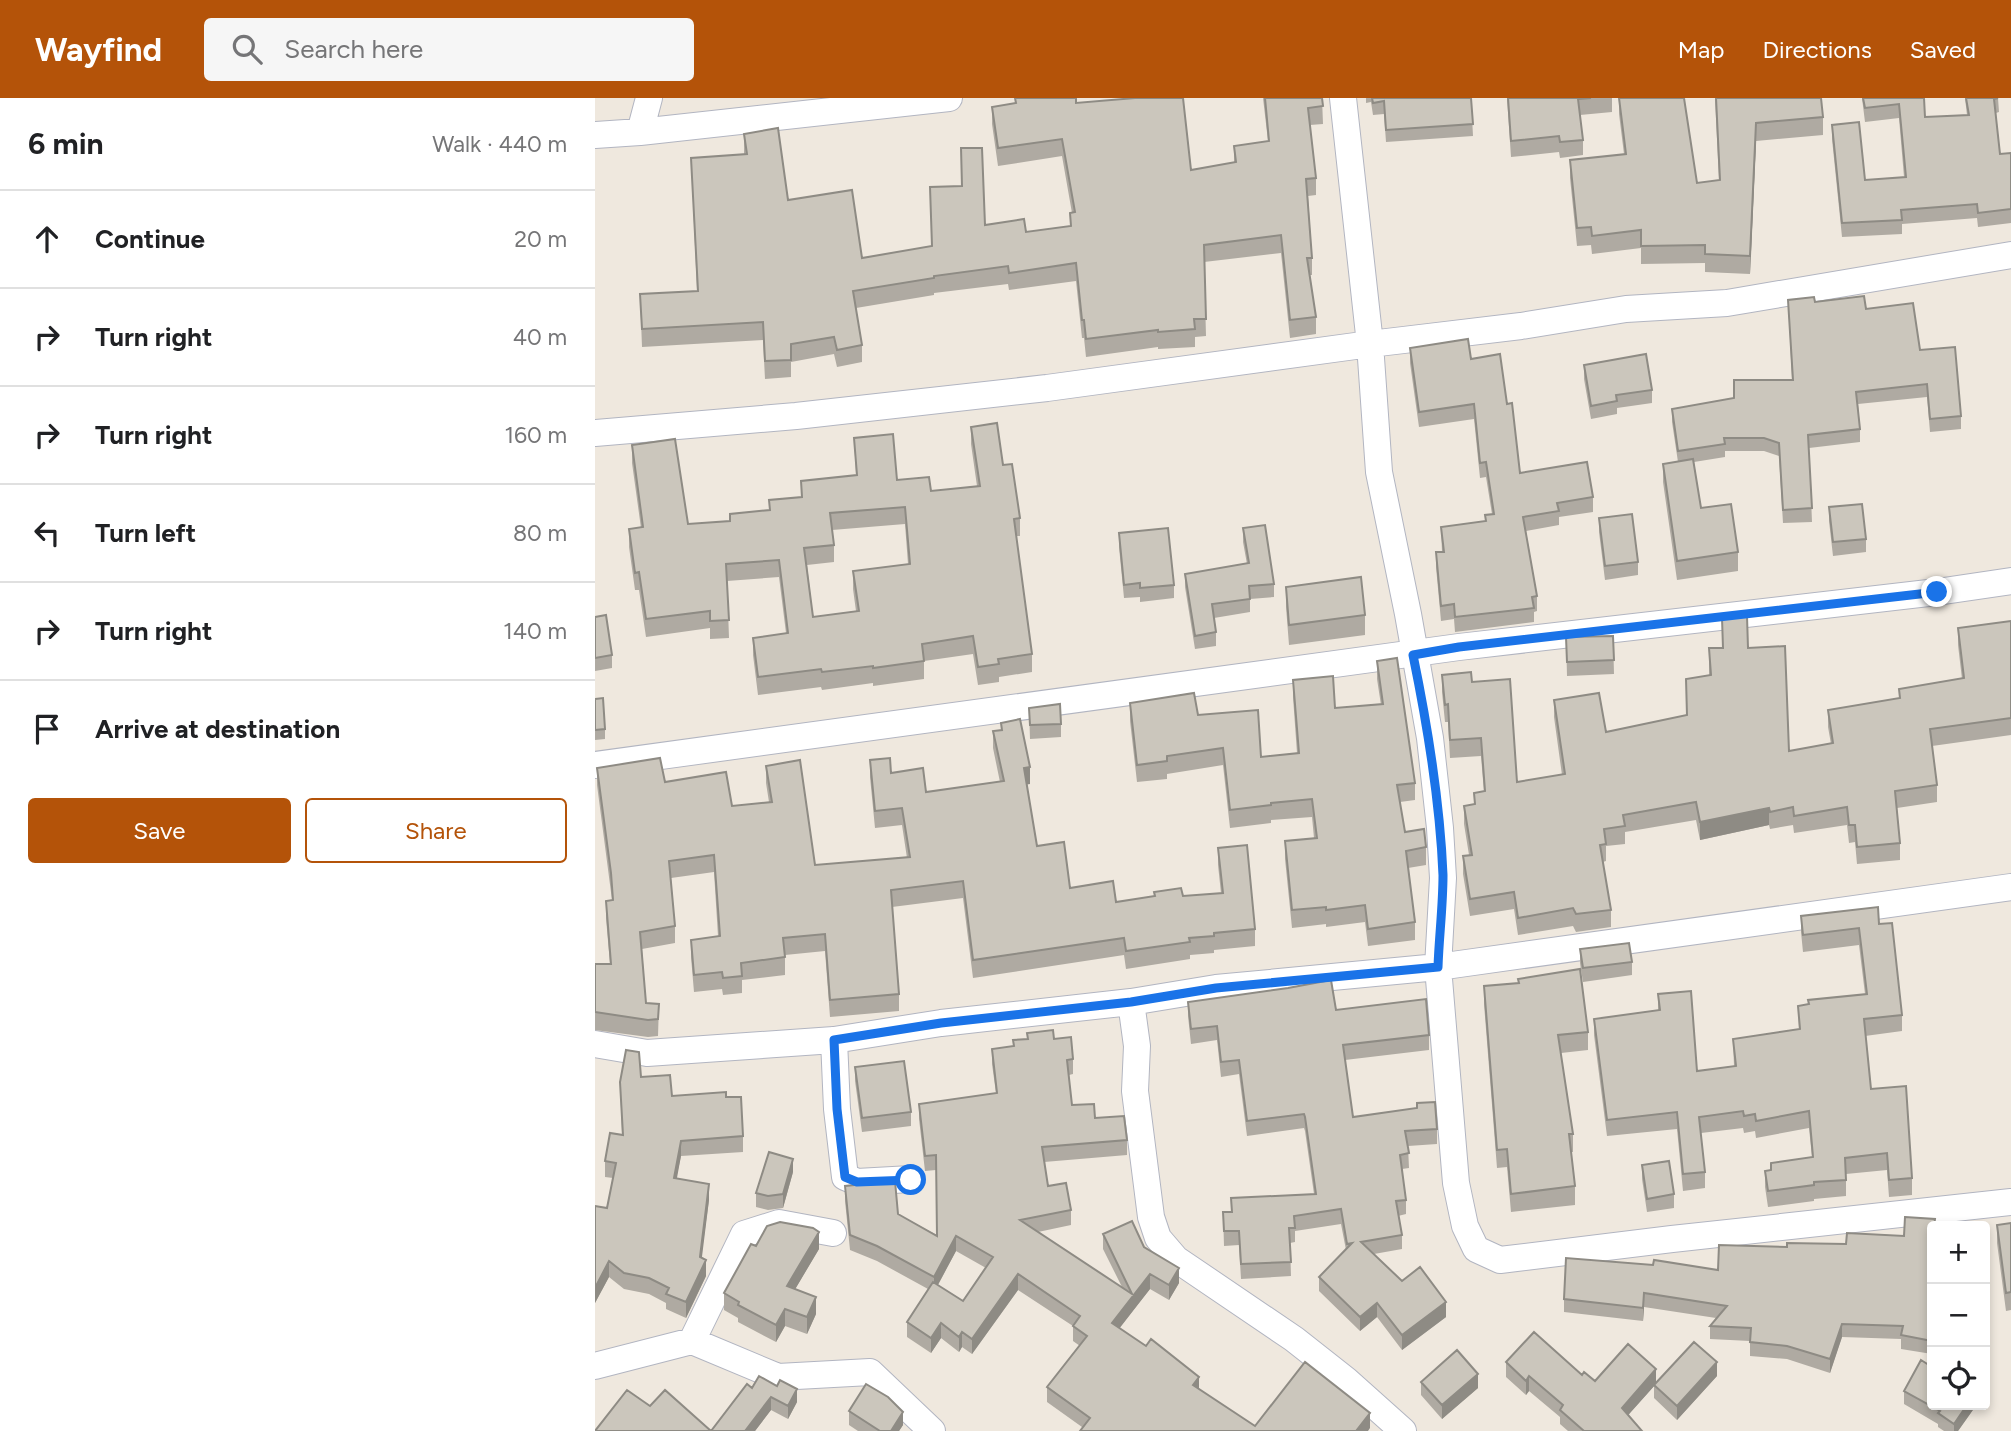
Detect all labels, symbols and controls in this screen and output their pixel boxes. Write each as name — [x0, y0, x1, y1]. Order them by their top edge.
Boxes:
search box — [204, 18, 694, 81]
text: Wayfind — [35, 30, 162, 69]
icon: search — [228, 30, 266, 68]
text: Search here — [284, 33, 423, 65]
text: Map — [1678, 35, 1724, 64]
text: Directions — [1762, 35, 1872, 64]
text: Saved — [1910, 35, 1976, 64]
text: 6 min — [28, 125, 104, 162]
text: Walk · 440 m — [432, 130, 567, 158]
icon: ahead — [28, 220, 66, 258]
text: Continue — [95, 223, 205, 255]
text: 20 m — [514, 225, 567, 253]
icon: right — [28, 318, 66, 356]
text: Turn right — [95, 321, 212, 353]
text: 40 m — [513, 323, 567, 351]
icon: right — [28, 416, 66, 454]
text: Turn right — [95, 419, 212, 451]
text: 160 m — [504, 421, 567, 449]
icon: left — [28, 514, 66, 552]
text: Turn left — [95, 517, 196, 549]
text: 80 m — [513, 519, 567, 547]
route end — [1921, 576, 1952, 607]
icon: right — [28, 612, 66, 650]
text: Turn right — [95, 615, 212, 647]
text: 140 m — [503, 617, 567, 645]
icon: arrive — [28, 710, 66, 748]
text: Arrive at destination — [95, 713, 340, 745]
button: Save — [28, 798, 291, 863]
button: Share — [305, 798, 567, 863]
route start — [895, 1164, 926, 1195]
map controls — [1927, 1221, 1990, 1410]
button: + — [1927, 1221, 1990, 1284]
button: − — [1927, 1284, 1990, 1347]
button: locate — [1927, 1347, 1990, 1410]

